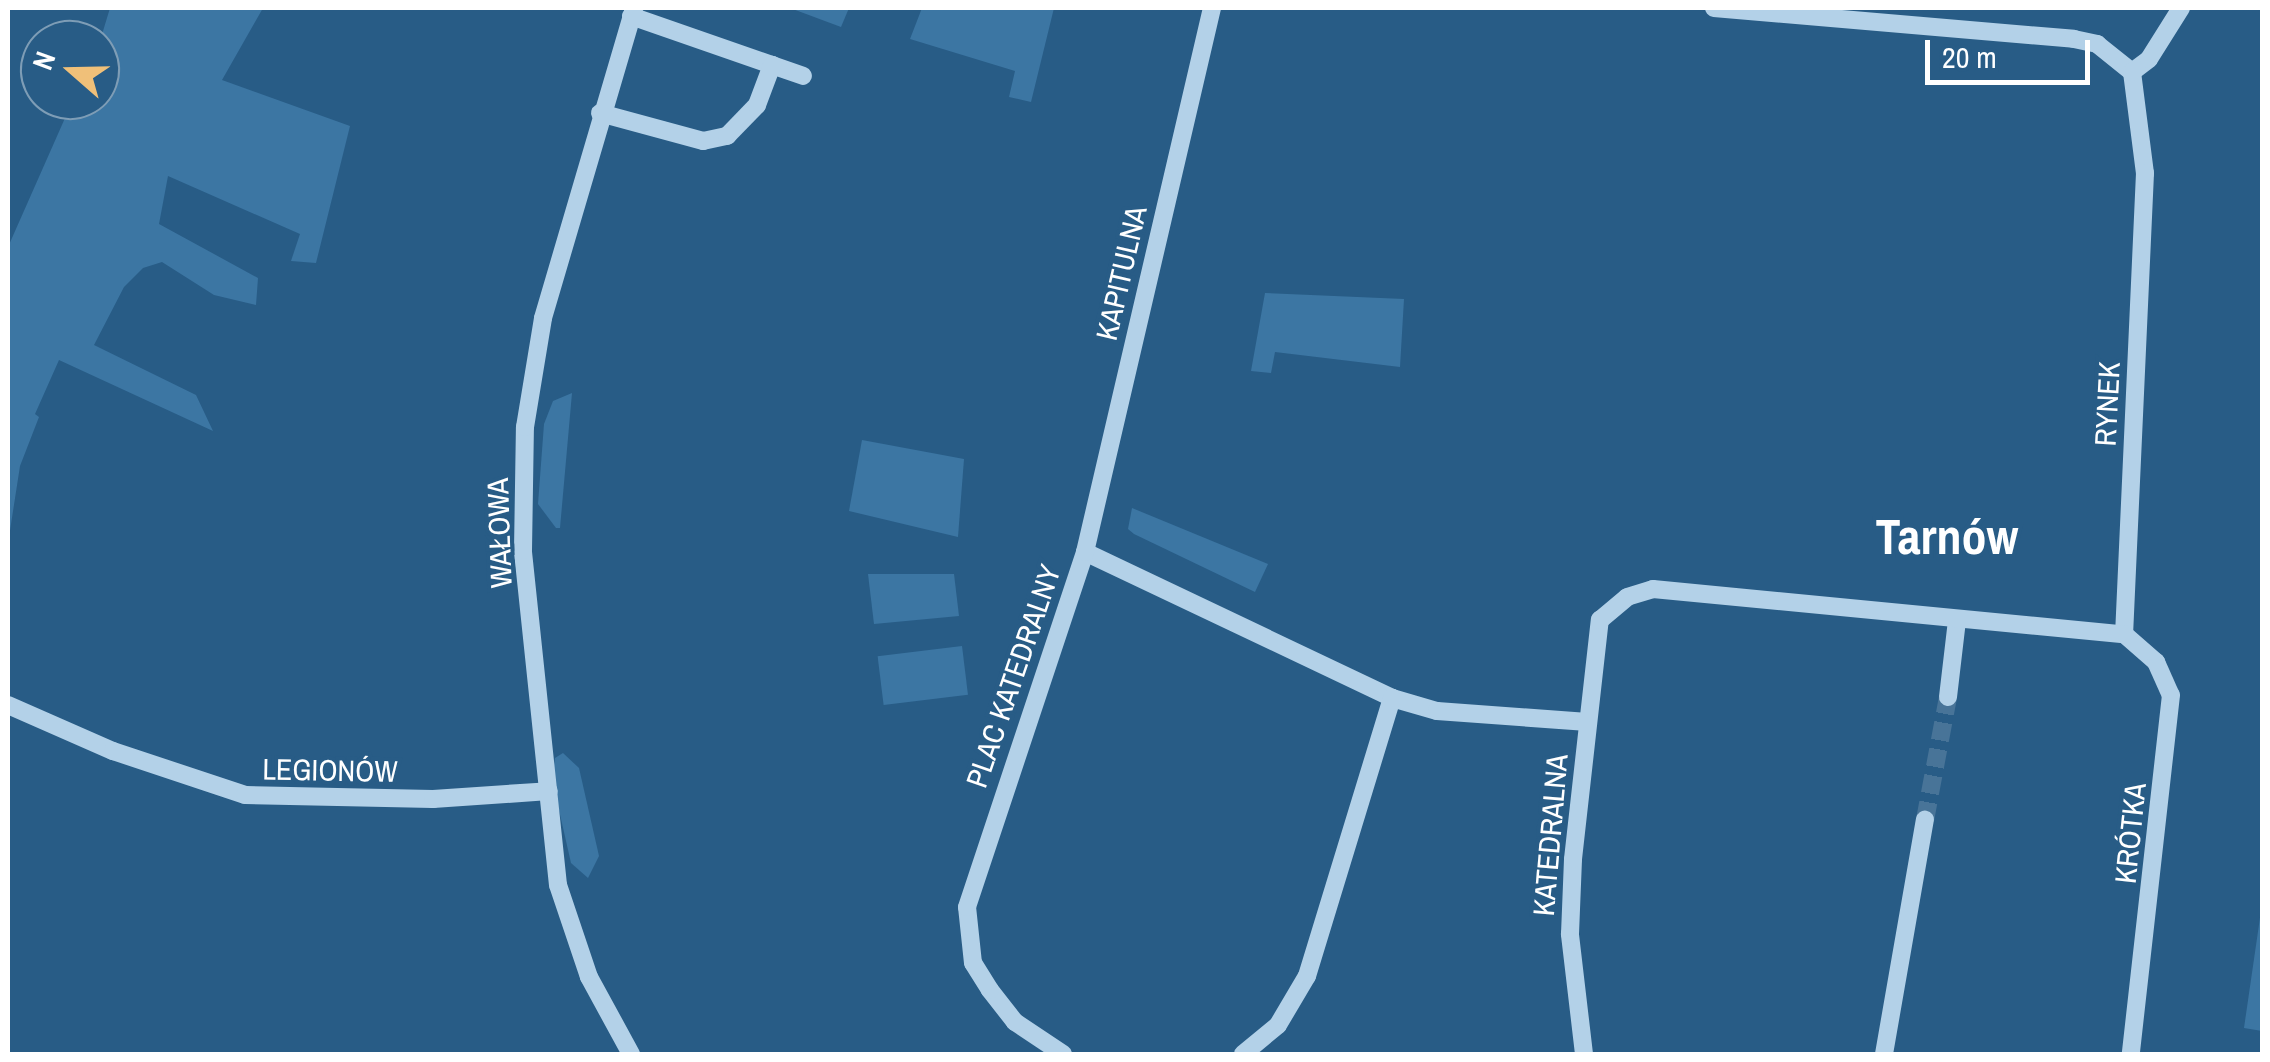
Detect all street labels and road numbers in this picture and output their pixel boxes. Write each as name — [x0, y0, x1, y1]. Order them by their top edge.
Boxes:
street label: KAPITULNA — [1088, 202, 1154, 344]
street label: RYNEK — [2087, 361, 2127, 447]
street label: WAŁOWA — [479, 477, 519, 589]
street label: PLAC KATEDRALNY — [958, 560, 1068, 792]
street label: LEGIONÓW — [262, 751, 398, 789]
street label: KATEDRALNA — [1525, 753, 1575, 917]
street label: KRÓTKA — [2107, 781, 2153, 885]

